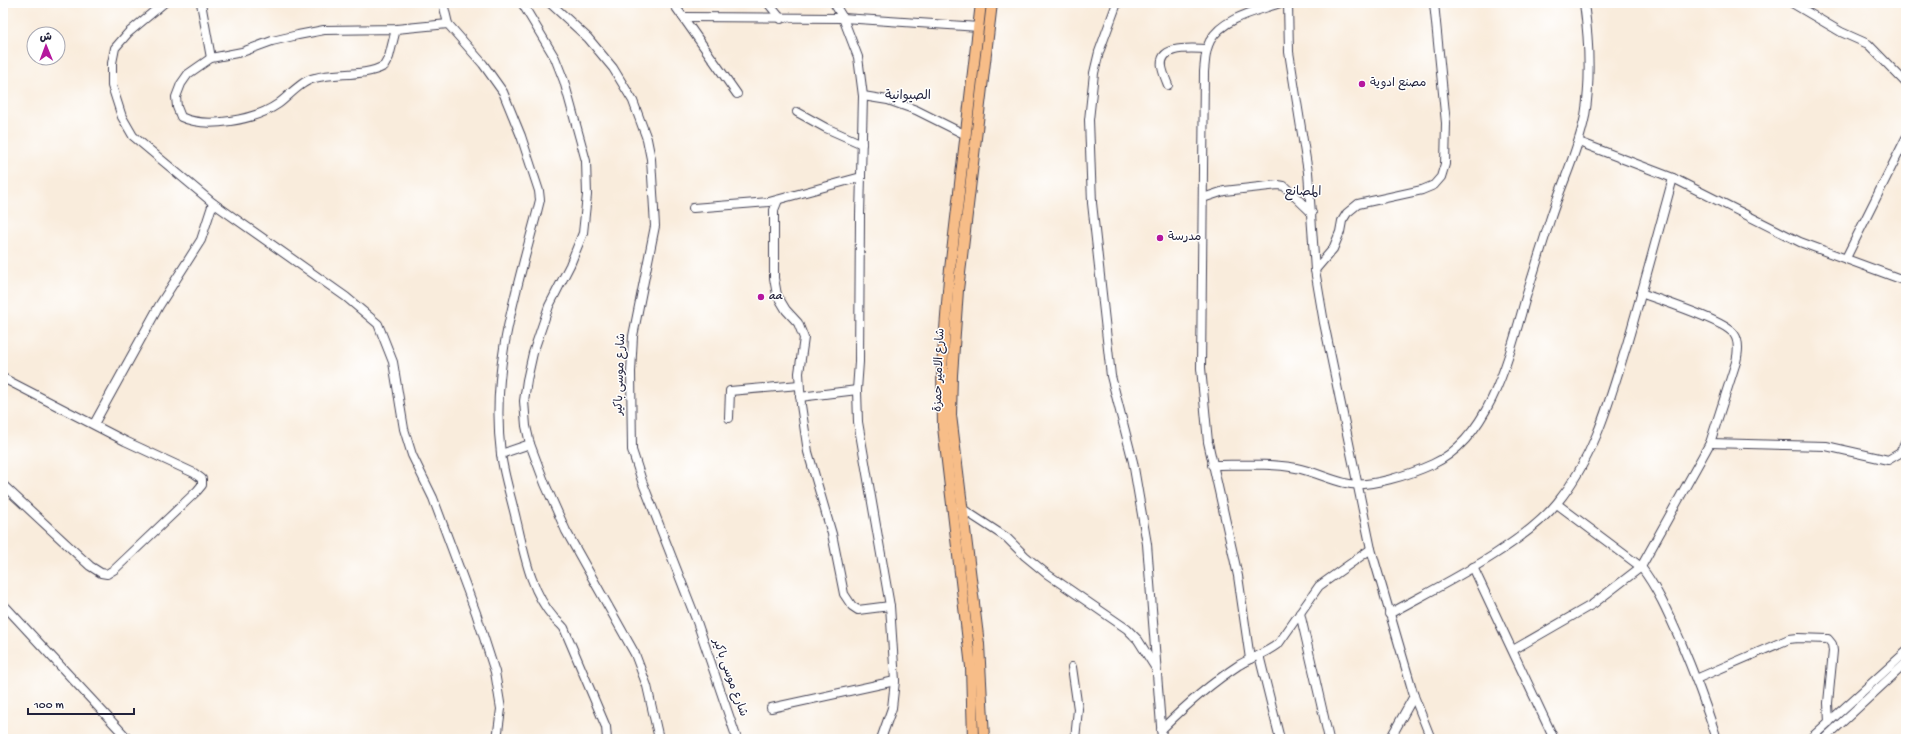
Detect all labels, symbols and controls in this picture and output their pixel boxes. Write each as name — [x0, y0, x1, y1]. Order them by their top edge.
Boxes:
north arrow — [26, 26, 66, 66]
text: ش — [40, 32, 52, 44]
place label: مصنع ادوية — [1370, 77, 1426, 91]
marker: مصنع ادوية — [1357, 79, 1367, 89]
district label: الصيوانية — [885, 89, 931, 104]
district label: المصانع — [1285, 185, 1321, 201]
place label: مدرسة — [1168, 231, 1201, 245]
marker: مدرسة — [1155, 233, 1165, 243]
place label: aa — [769, 290, 783, 304]
marker: aa — [756, 292, 766, 302]
street label: شارع الامير حمزة — [932, 328, 948, 412]
street label: شارع موسى باكير — [613, 333, 629, 416]
street label: شارع موسى باكير — [708, 636, 750, 719]
scale bar — [28, 690, 134, 716]
text: 100 m — [33, 699, 64, 713]

